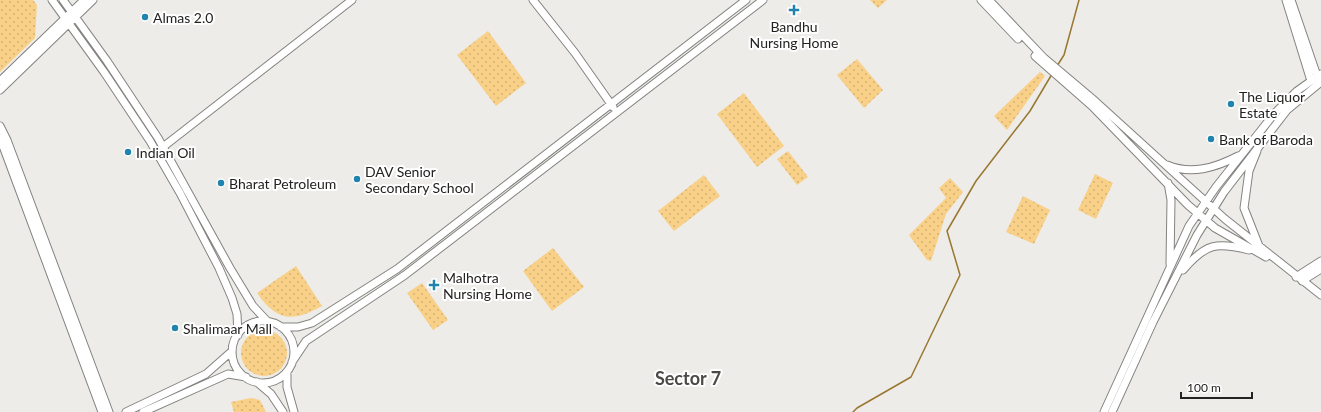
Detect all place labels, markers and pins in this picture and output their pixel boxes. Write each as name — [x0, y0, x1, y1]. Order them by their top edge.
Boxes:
marker: Bandhu Nursing Home — [788, 4, 800, 16]
place label: Almas 2.0 — [153, 9, 213, 26]
marker: Almas 2.0 — [140, 12, 150, 22]
place label: Bandhu Nursing Home — [750, 18, 838, 51]
place label: The Liquor Estate — [1239, 88, 1305, 121]
marker: The Liquor Estate — [1226, 99, 1236, 109]
place label: Bank of Baroda — [1219, 131, 1313, 148]
marker: Bank of Baroda — [1206, 134, 1216, 144]
place label: Indian Oil — [136, 144, 195, 161]
marker: Indian Oil — [123, 147, 133, 157]
place label: DAV Senior Secondary School — [365, 163, 474, 196]
marker: DAV Senior Secondary School — [352, 174, 362, 184]
place label: Bharat Petroleum — [229, 175, 336, 192]
marker: Bharat Petroleum — [216, 178, 226, 188]
place label: Malhotra Nursing Home — [443, 269, 532, 302]
marker: Malhotra Nursing Home — [428, 279, 440, 291]
place label: Shalimaar Mall — [183, 320, 272, 337]
marker: Shalimaar Mall — [170, 323, 180, 333]

